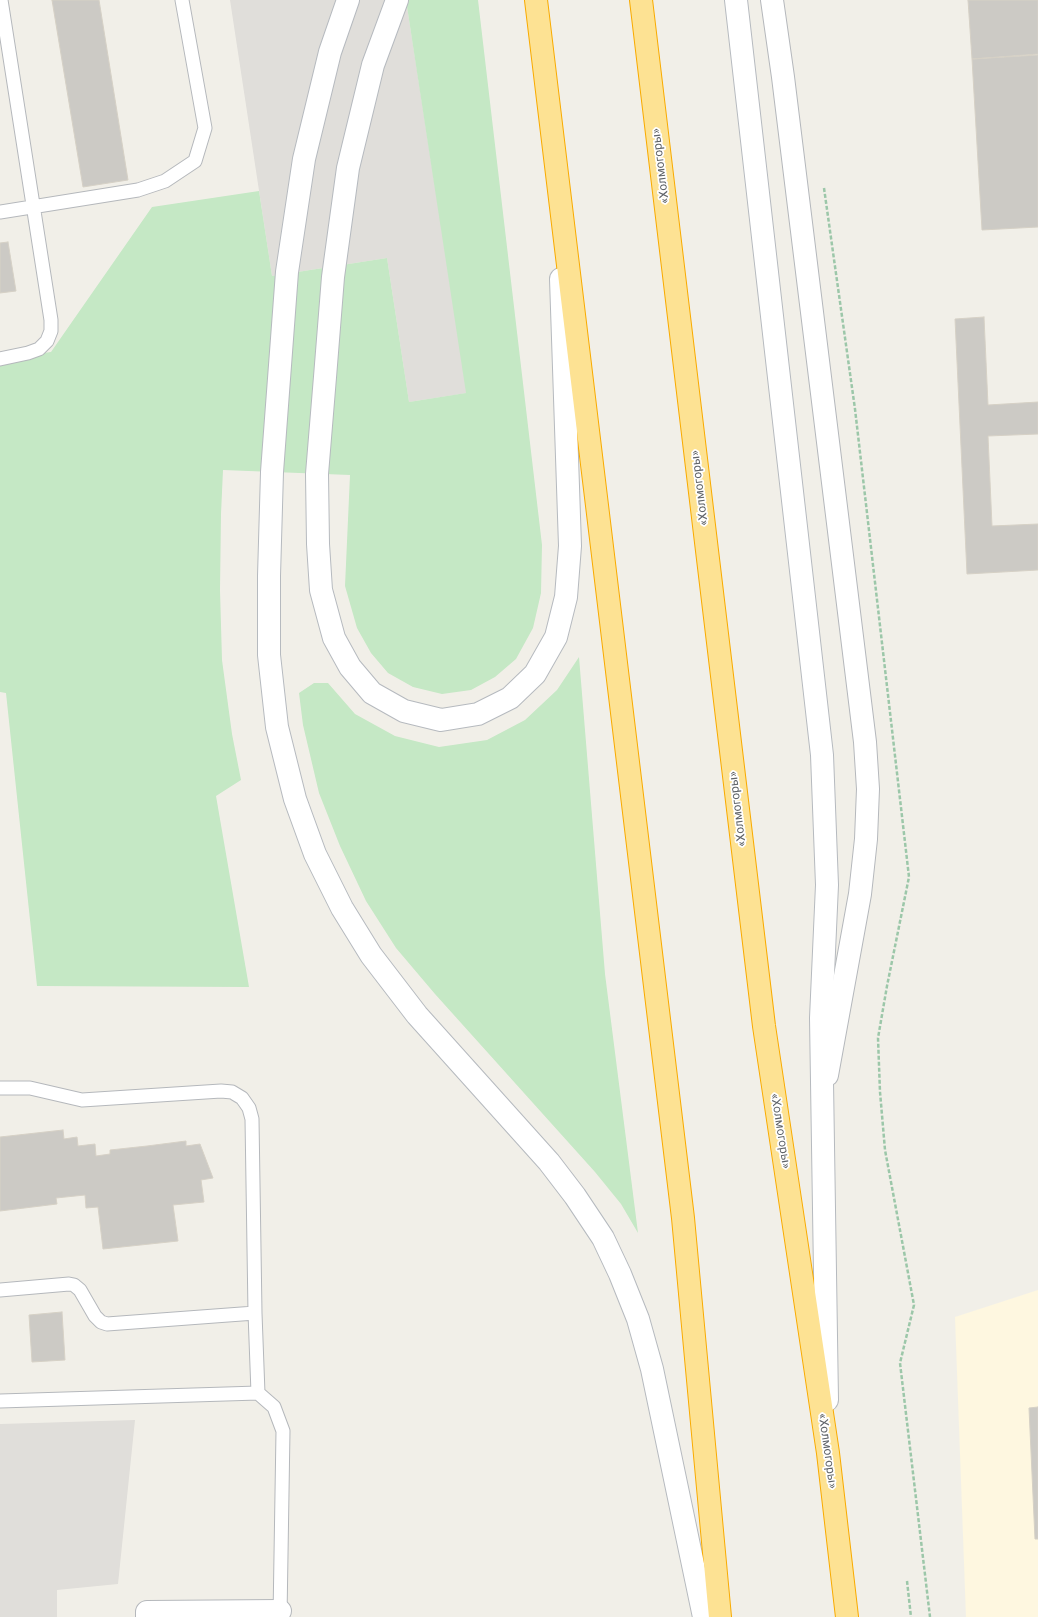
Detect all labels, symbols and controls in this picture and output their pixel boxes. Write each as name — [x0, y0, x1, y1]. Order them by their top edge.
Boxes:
street label: «Холмогоры» — [649, 127, 673, 205]
street label: «Холмогоры» — [688, 449, 712, 527]
street label: «Холмогоры» — [726, 770, 750, 848]
street label: «Холмогоры» — [767, 1092, 793, 1170]
street label: «Холмогоры» — [815, 1412, 839, 1490]

